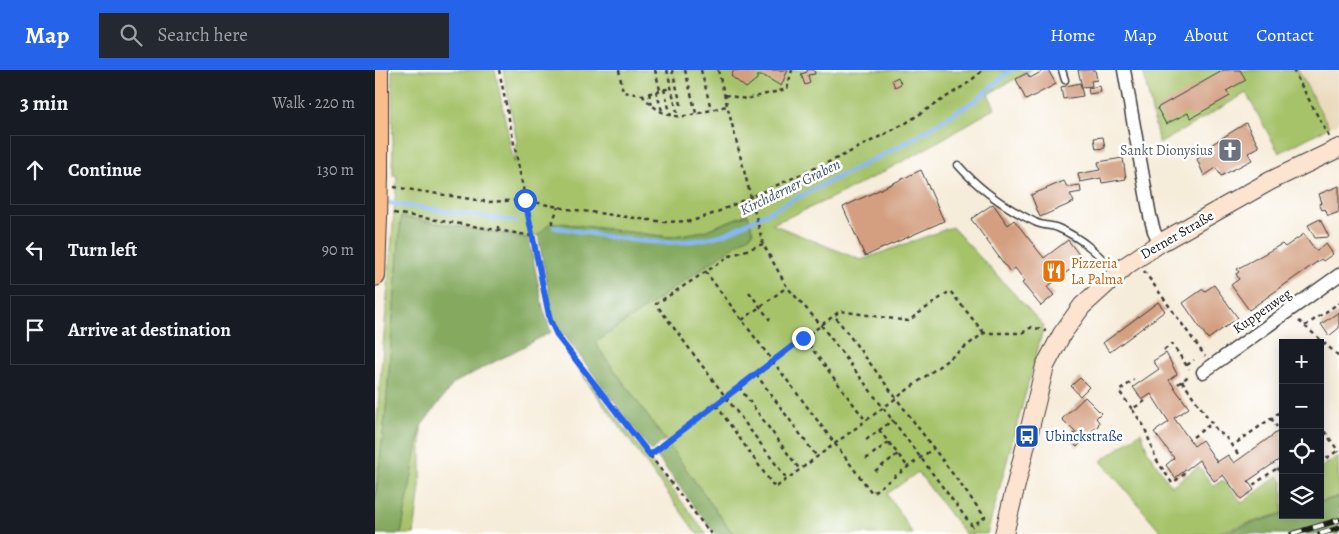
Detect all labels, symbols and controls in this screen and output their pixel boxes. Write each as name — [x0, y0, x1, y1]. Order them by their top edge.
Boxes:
search box — [99, 13, 449, 58]
text: Map — [25, 19, 69, 51]
icon: search — [117, 21, 145, 49]
text: Search here — [157, 22, 248, 48]
text: Home — [1050, 23, 1095, 47]
text: Map — [1123, 23, 1156, 47]
text: About — [1184, 23, 1228, 47]
text: Contact — [1256, 23, 1314, 47]
text: 3 min — [20, 89, 68, 117]
text: Walk · 220 m — [272, 92, 355, 114]
church icon: Sankt Dionysius — [1217, 137, 1243, 163]
place label: Sankt Dionysius — [1120, 141, 1213, 160]
water label: Kirchderner Graben — [736, 154, 844, 220]
icon: ahead — [21, 156, 49, 184]
text: Continue — [68, 157, 142, 183]
text: 130 m — [317, 159, 354, 181]
route start — [514, 189, 537, 212]
street label: Derner Straße — [1137, 206, 1217, 264]
icon: left — [21, 236, 49, 264]
text: Turn left — [68, 237, 137, 263]
text: 90 m — [322, 239, 354, 261]
place label: Pizzeria La Palma — [1071, 254, 1123, 289]
restaurant icon: Pizzeria La Palma — [1041, 258, 1067, 284]
street label: Kuppenweg — [1229, 284, 1295, 338]
icon: arrive — [21, 316, 49, 344]
text: Arrive at destination — [68, 317, 231, 343]
route end — [792, 327, 815, 350]
map controls — [1279, 339, 1324, 519]
button: + — [1279, 339, 1324, 384]
button: − — [1279, 384, 1324, 429]
bus stop icon: Ubinckstraße — [1014, 423, 1040, 449]
place label: Ubinckstraße — [1045, 427, 1123, 446]
button: locate — [1279, 429, 1324, 474]
button: layers — [1279, 474, 1324, 519]

